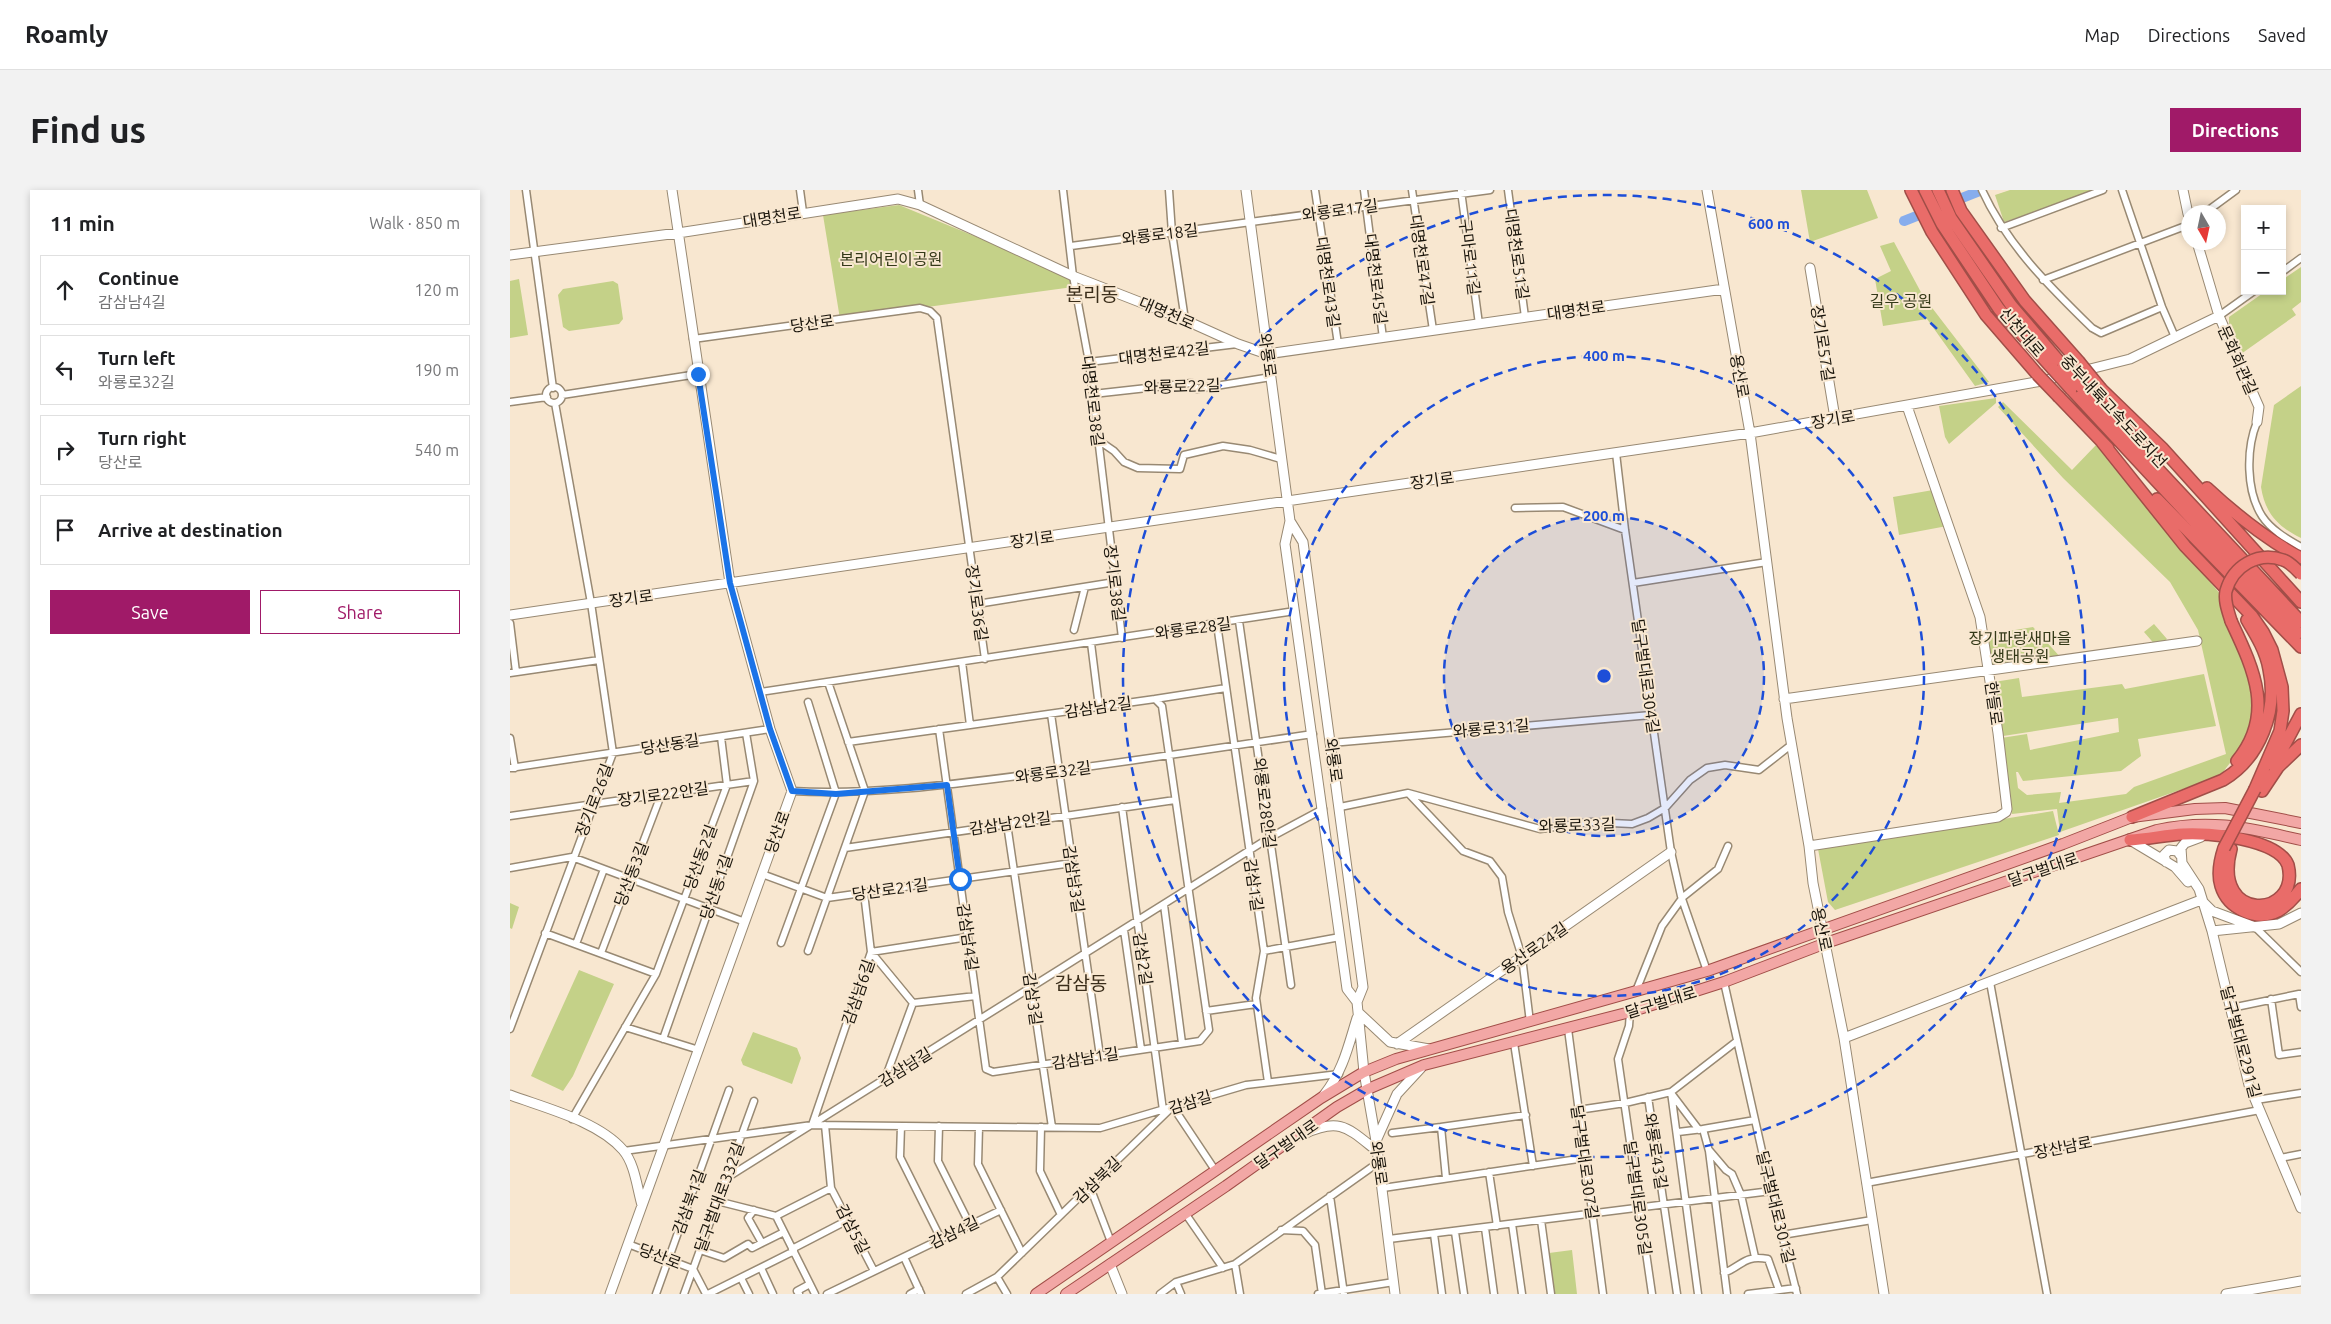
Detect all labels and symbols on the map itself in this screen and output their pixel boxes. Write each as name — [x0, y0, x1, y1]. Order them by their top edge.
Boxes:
street label: 와룡로17길 — [1301, 196, 1379, 224]
street label: 대명천로 — [742, 203, 803, 230]
north arrow — [2181, 205, 2226, 250]
street label: 대명천로51길 — [1502, 207, 1532, 301]
street label: 대명천로47길 — [1407, 213, 1437, 307]
text: 600 m — [1748, 215, 1790, 232]
street label: 구마로11길 — [1456, 218, 1484, 296]
street label: 와룡로18길 — [1121, 220, 1199, 248]
street label: 대명천로45길 — [1361, 232, 1391, 326]
street label: 대명천로43길 — [1313, 235, 1343, 329]
park label: 본리어린이공원 — [839, 250, 943, 268]
district label: 본리동 — [1066, 283, 1118, 305]
park label: 길우 공원 — [1870, 292, 1932, 310]
street label: 대명천로 — [1136, 293, 1198, 333]
street label: 대명천로 — [1546, 297, 1607, 323]
street label: 장기로57길 — [1808, 304, 1838, 382]
street label: 신천대로 — [1996, 304, 2048, 360]
street label: 당산로 — [789, 311, 835, 335]
street label: 문화회관길 — [2215, 323, 2261, 397]
street label: 와룡로 — [1256, 332, 1280, 378]
street label: 대명천로42길 — [1117, 338, 1211, 368]
text: 400 m — [1583, 347, 1625, 364]
street label: 중부내륙고속도로지선 — [2057, 351, 2171, 471]
street label: 용산로 — [1727, 353, 1753, 400]
street label: 대명천로38길 — [1078, 354, 1108, 448]
route end — [687, 363, 710, 386]
street label: 와룡로22길 — [1143, 376, 1221, 396]
street label: 장기로 — [1810, 406, 1857, 432]
street label: 장기로 — [1409, 468, 1455, 492]
text: 200 m — [1583, 507, 1625, 524]
street label: 장기로 — [1009, 527, 1055, 551]
street label: 장기로38길 — [1101, 544, 1129, 622]
street label: 장기로36길 — [963, 564, 991, 642]
street label: 장기로 — [608, 586, 654, 610]
street label: 와룡로28길 — [1154, 614, 1232, 642]
street label: 달구벌대로304길 — [1629, 618, 1663, 734]
park label: 장기파랑새마을 생태공원 — [1968, 629, 2072, 665]
centre of rings — [1595, 667, 1613, 685]
street label: 한들로 — [1982, 680, 2006, 726]
street label: 감삼남2길 — [1063, 693, 1133, 721]
street label: 와룡로31길 — [1452, 716, 1530, 740]
street label: 당산동길 — [640, 731, 700, 757]
street label: 와룡로 — [1322, 737, 1346, 783]
street label: 와룡로28안길 — [1250, 756, 1280, 850]
street label: 와룡로32길 — [1014, 758, 1092, 786]
street label: 장기로26길 — [572, 761, 616, 839]
street label: 장기로22안길 — [616, 779, 710, 809]
street label: 당산로 — [761, 808, 793, 856]
street label: 감삼남2안길 — [968, 808, 1052, 838]
street label: 와룡로33길 — [1538, 815, 1616, 835]
street label: 당산동2길 — [680, 822, 720, 892]
street label: 당산동3길 — [610, 839, 652, 909]
street label: 감삼남3길 — [1060, 844, 1088, 914]
street label: 달구벌대로 — [2005, 848, 2081, 889]
street label: 당산동1길 — [696, 852, 736, 922]
street label: 감삼1길 — [1241, 857, 1267, 913]
route start — [949, 868, 972, 891]
street label: 당산로21길 — [851, 875, 929, 903]
street label: 감삼남4길 — [954, 902, 982, 972]
street label: 용산로 — [1809, 906, 1835, 953]
street label: 용산로24길 — [1497, 919, 1571, 977]
street label: 감삼2길 — [1130, 931, 1156, 987]
street label: 감삼남6길 — [838, 957, 878, 1027]
street label: 감삼3길 — [1020, 971, 1046, 1027]
district label: 감삼동 — [1055, 972, 1107, 994]
street label: 달구벌대로 — [1623, 983, 1699, 1021]
street label: 달구벌대로291길 — [2217, 984, 2265, 1100]
street label: 감삼남길 — [875, 1044, 935, 1090]
street label: 감삼남1길 — [1050, 1044, 1120, 1072]
street label: 감삼길 — [1166, 1087, 1214, 1117]
street label: 달구벌대로307길 — [1568, 1104, 1602, 1220]
street label: 와룡로43길 — [1641, 1112, 1671, 1190]
street label: 달구벌대로 — [1251, 1115, 1322, 1172]
street label: 장산남로 — [2032, 1132, 2094, 1161]
street label: 달구벌대로332길 — [691, 1140, 747, 1254]
street label: 와룡로 — [1367, 1140, 1391, 1186]
street label: 달구벌대로305길 — [1621, 1140, 1655, 1256]
street label: 달구벌대로301길 — [1753, 1149, 1799, 1265]
street label: 감삼북길 — [1070, 1153, 1124, 1207]
street label: 감삼북1길 — [669, 1167, 709, 1237]
street label: 감삼5길 — [833, 1201, 873, 1257]
street label: 감삼4길 — [926, 1212, 982, 1252]
street label: 당산로 — [636, 1240, 684, 1272]

